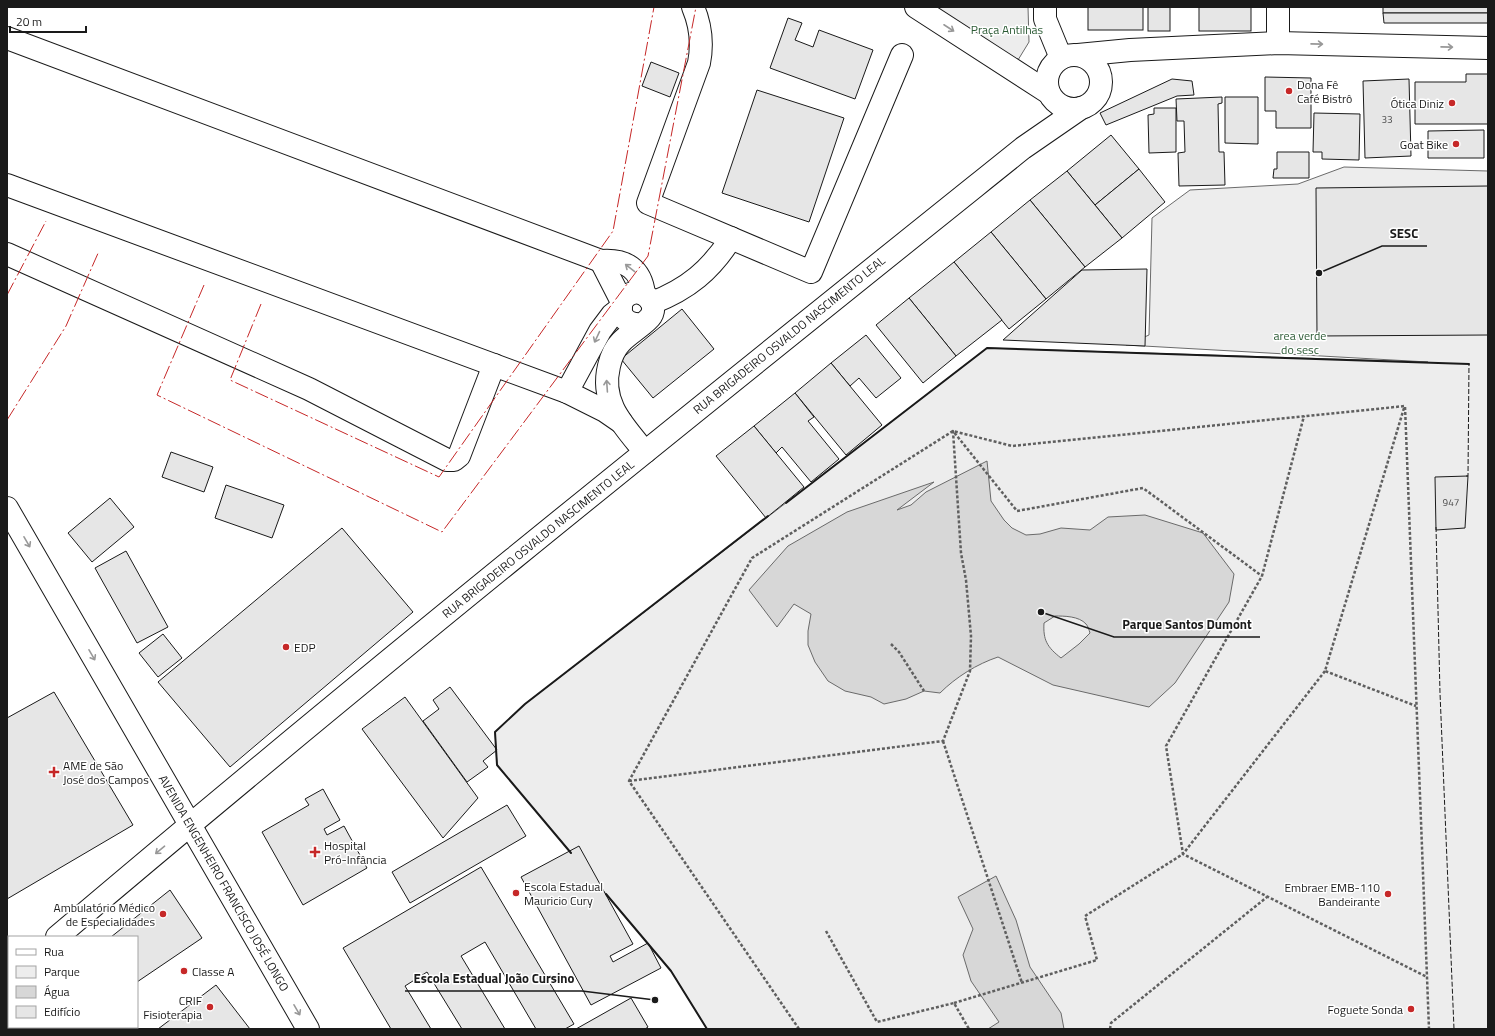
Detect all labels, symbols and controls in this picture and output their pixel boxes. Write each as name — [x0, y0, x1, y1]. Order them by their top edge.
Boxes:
scale bar — [10, 8, 86, 34]
text: 20 m — [16, 12, 42, 31]
park label: Praça Antilhas — [971, 20, 1044, 39]
one-way arrow — [943, 24, 954, 32]
one-way arrow — [1310, 40, 1323, 47]
one-way arrow — [1440, 43, 1453, 50]
place label: Dona Fê Café Bistrô — [1297, 75, 1352, 108]
marker: Dona Fê Café Bistrô — [1284, 86, 1294, 96]
place label: Ótica Diniz — [1390, 94, 1444, 113]
marker: Ótica Diniz — [1447, 98, 1457, 108]
house number: 33 — [1381, 112, 1393, 127]
place label: Goat Bike — [1400, 135, 1448, 154]
marker: Goat Bike — [1451, 139, 1461, 149]
callout: SESC — [1382, 221, 1427, 246]
text: SESC — [1390, 223, 1418, 243]
street label: RUA BRIGADEIRO OSVALDO NASCIMENTO LEAL — [689, 251, 889, 419]
one-way arrow — [625, 264, 636, 272]
park label: area verde do sesc — [1274, 326, 1326, 359]
one-way arrow — [593, 331, 600, 343]
one-way arrow — [604, 380, 611, 393]
street label: RUA BRIGADEIRO OSVALDO NASCIMENTO LEAL — [438, 455, 638, 623]
house number: 947 — [1443, 495, 1459, 510]
one-way arrow — [23, 536, 31, 548]
callout: Parque Santos Dumont — [1114, 612, 1260, 637]
text: Parque Santos Dumont — [1122, 614, 1252, 634]
place label: EDP — [294, 638, 316, 657]
marker: EDP — [281, 642, 291, 652]
one-way arrow — [88, 649, 96, 661]
place label: AME de São José dos Campos — [63, 756, 149, 789]
marker: AME de São José dos Campos — [48, 766, 60, 778]
street label: AVENIDA ENGENHEIRO FRANCISCO JOSÉ LONGO — [154, 771, 294, 995]
place label: Hospital Pró-Infância — [324, 836, 386, 869]
one-way arrow — [155, 845, 165, 854]
marker: Hospital Pró-Infância — [309, 846, 321, 858]
place label: Escola Estadual Mauricio Cury — [524, 877, 603, 910]
place label: Embraer EMB-110 Bandeirante — [1284, 878, 1380, 911]
marker: Escola Estadual Mauricio Cury — [511, 888, 521, 898]
marker: Embraer EMB-110 Bandeirante — [1383, 889, 1393, 899]
place label: Ambulatório Médico de Especialidades — [53, 898, 155, 931]
marker: Ambulatório Médico de Especialidades — [158, 909, 168, 919]
legend — [8, 936, 138, 1028]
text: Rua — [44, 942, 64, 961]
text: Parque — [44, 962, 80, 981]
place label: Classe A — [192, 962, 234, 981]
marker: Classe A — [179, 966, 189, 976]
callout: Escola Estadual João Cursino — [405, 966, 582, 991]
text: Escola Estadual João Cursino — [414, 968, 575, 988]
text: Água — [44, 982, 70, 1001]
place label: CRIF Fisioterapia — [143, 991, 202, 1024]
place label: Foguete Sonda — [1327, 1000, 1403, 1019]
text: Edifício — [44, 1002, 80, 1021]
marker: CRIF Fisioterapia — [205, 1002, 215, 1012]
one-way arrow — [293, 1004, 301, 1016]
marker: Foguete Sonda — [1406, 1004, 1416, 1014]

